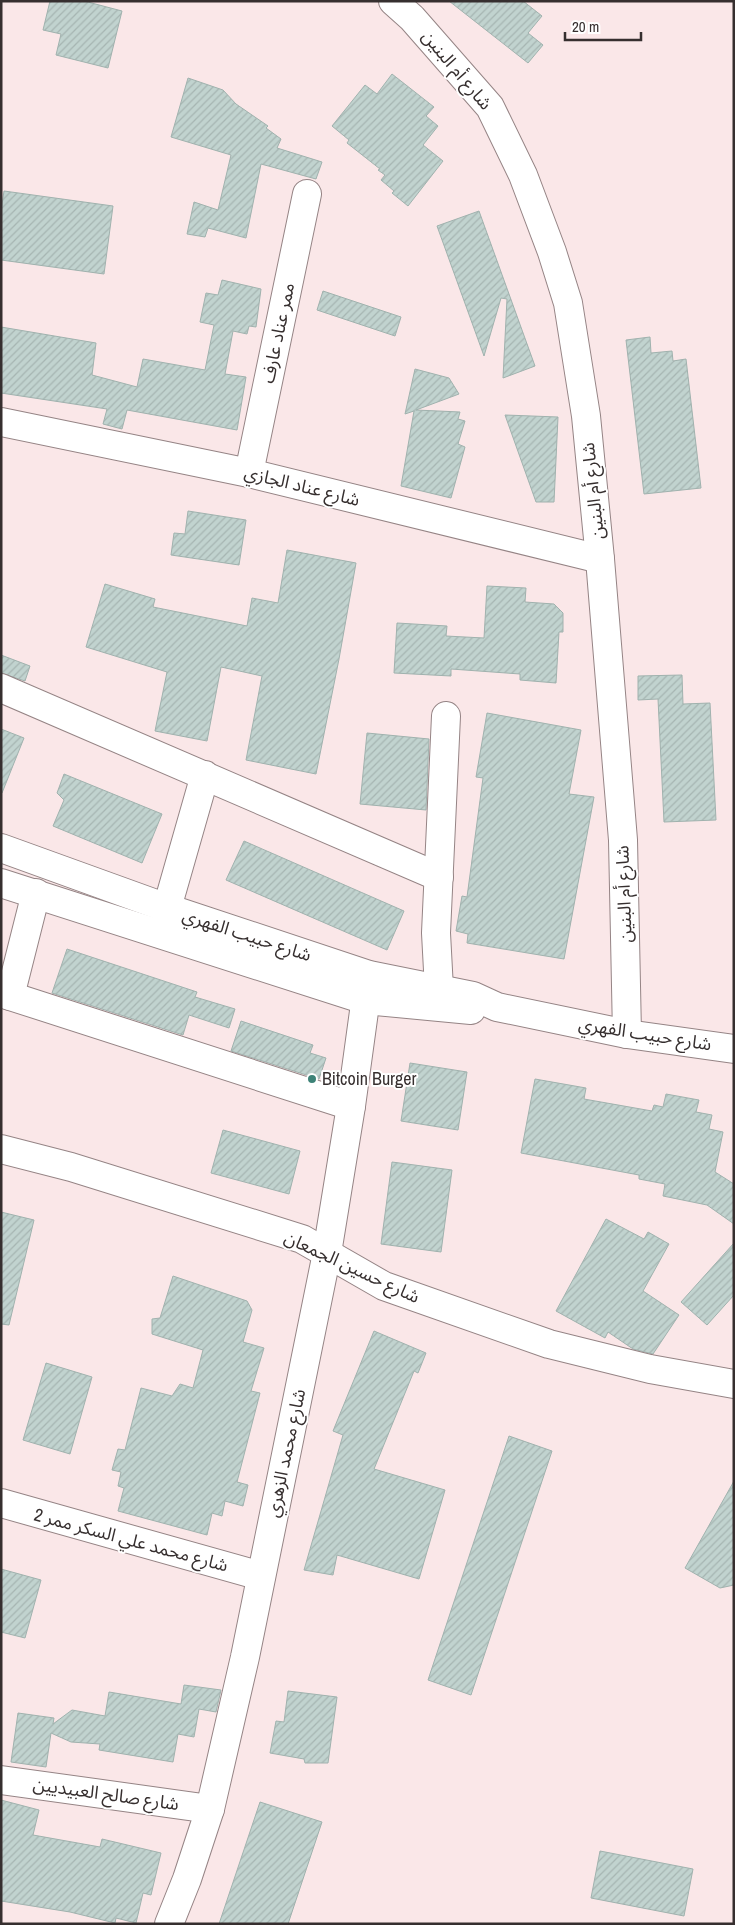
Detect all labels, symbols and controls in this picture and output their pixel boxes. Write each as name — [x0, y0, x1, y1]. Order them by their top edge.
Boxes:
scale bar — [565, 10, 641, 42]
text: 20 m — [572, 16, 599, 37]
street label: شارع أم البنين — [415, 24, 498, 116]
street label: ممر عناد عارف — [255, 280, 300, 386]
street label: شارع أم البنين — [575, 441, 612, 541]
street label: شارع عناد الجازي — [241, 459, 363, 514]
street label: شارع أم البنين — [609, 845, 640, 943]
street label: شارع حبيب الفهري — [179, 902, 315, 969]
street label: شارع حبيب الفهري — [577, 1011, 713, 1058]
place label: Bitcoin Burger — [322, 1066, 416, 1091]
marker: Bitcoin Burger — [306, 1073, 318, 1085]
street label: شارع حسين الجمعان — [280, 1224, 424, 1311]
street label: شارع محمد الزهري — [260, 1386, 313, 1520]
street label: شارع محمد علي السكر ممر 2 — [31, 1502, 231, 1579]
street label: شارع صالح العبيديين — [31, 1771, 181, 1818]

